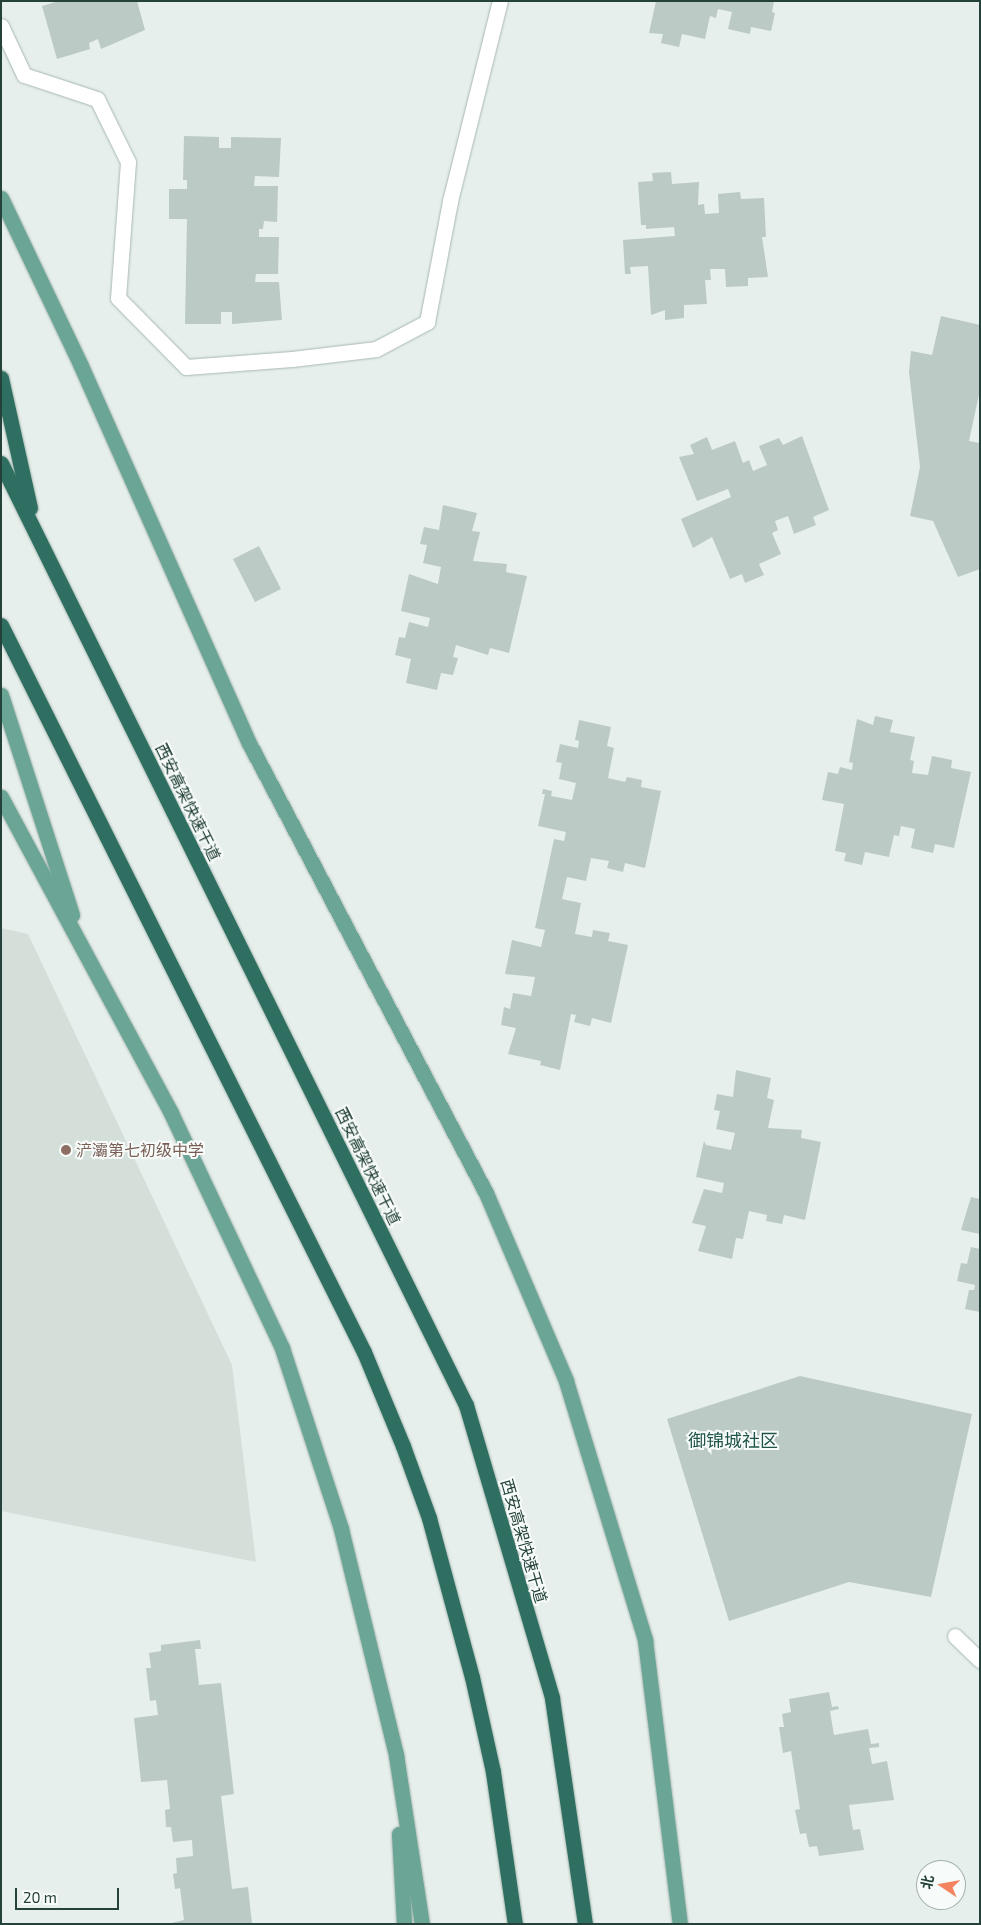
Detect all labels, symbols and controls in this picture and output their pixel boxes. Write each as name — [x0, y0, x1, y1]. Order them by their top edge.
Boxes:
street label: 西安高架快速干道 — [151, 740, 225, 864]
street label: 西安高架快速干道 — [331, 1104, 405, 1228]
place label: 浐灞第七初级中学 — [76, 1140, 204, 1160]
marker: 浐灞第七初级中学 — [60, 1144, 72, 1156]
district label: 御锦城社区 — [688, 1429, 778, 1451]
street label: 西安高架快速干道 — [497, 1477, 551, 1605]
north arrow — [916, 1860, 966, 1910]
text: 北 — [917, 1873, 937, 1891]
scale bar — [18, 1878, 121, 1910]
text: 20 m — [23, 1888, 57, 1906]

